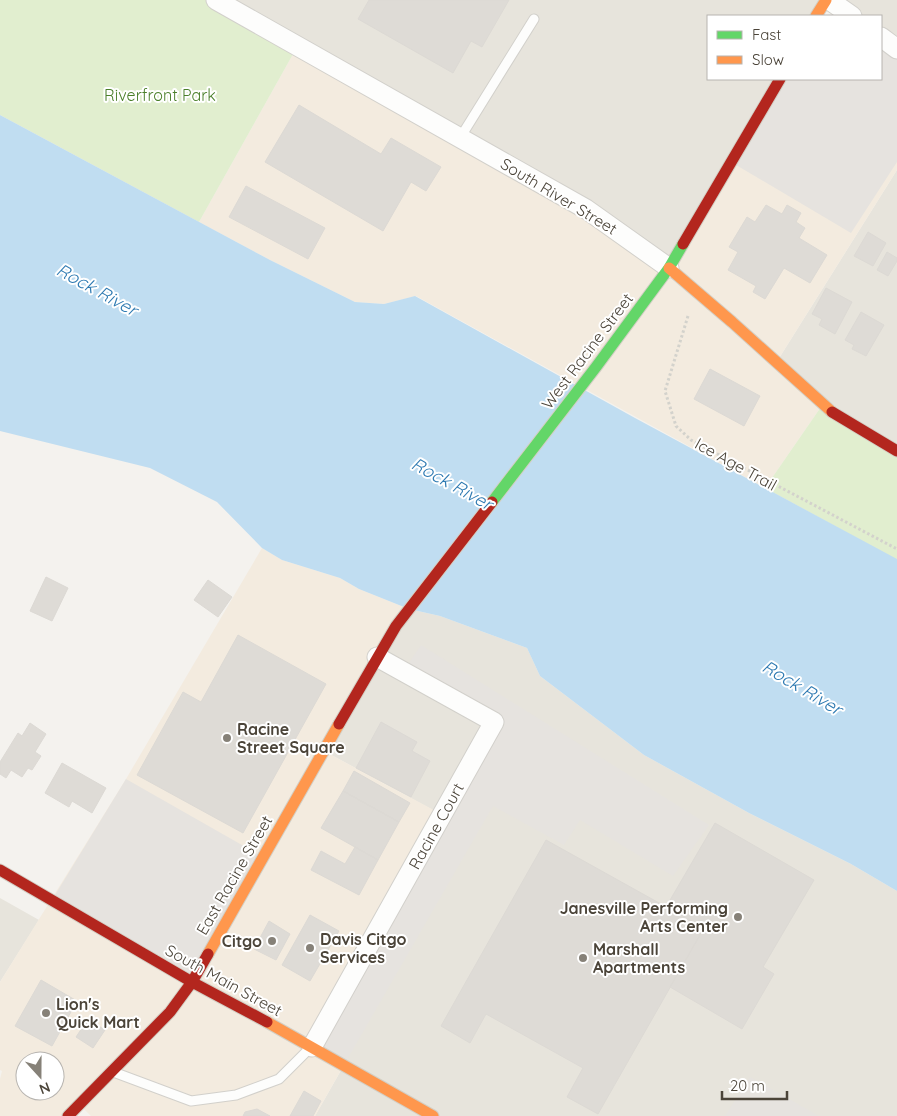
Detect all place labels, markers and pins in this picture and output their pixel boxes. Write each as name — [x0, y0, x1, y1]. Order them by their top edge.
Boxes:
place label: Racine Street Square — [237, 719, 345, 757]
marker: Racine Street Square — [221, 732, 233, 744]
place label: Janesville Performing Arts Center — [560, 898, 728, 936]
marker: Janesville Performing Arts Center — [732, 911, 744, 923]
place label: Davis Citgo Services — [320, 929, 406, 967]
place label: Citgo — [222, 931, 262, 951]
marker: Citgo — [266, 935, 278, 947]
place label: Marshall Apartments — [593, 939, 685, 977]
marker: Davis Citgo Services — [304, 942, 316, 954]
marker: Marshall Apartments — [577, 952, 589, 964]
place label: Lion's Quick Mart — [56, 994, 140, 1032]
marker: Lion's Quick Mart — [40, 1007, 52, 1019]

